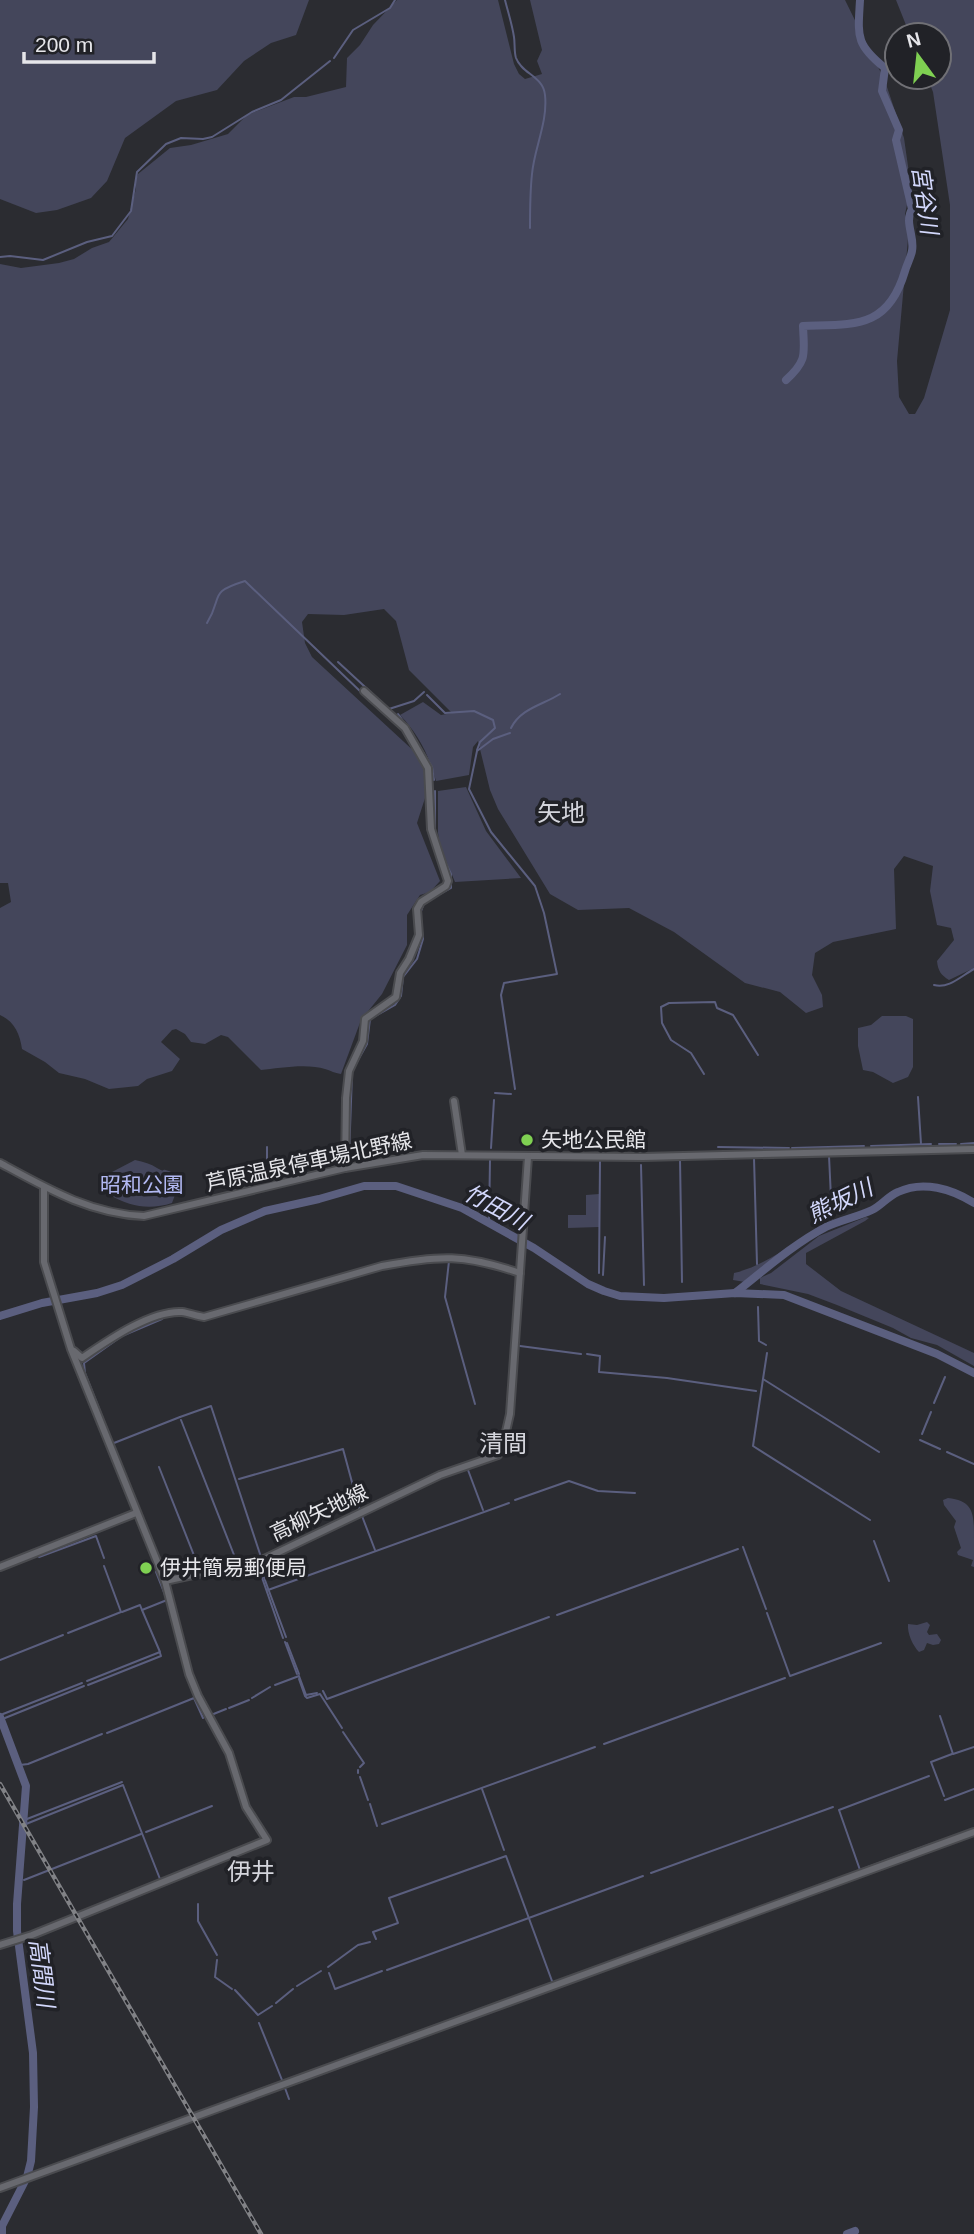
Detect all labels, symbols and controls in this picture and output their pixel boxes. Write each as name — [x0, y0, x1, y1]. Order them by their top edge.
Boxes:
scale bar — [24, 21, 154, 65]
north arrow — [883, 21, 953, 91]
text: N — [904, 28, 923, 52]
text: 200 m — [35, 33, 93, 56]
water label: 宮谷川 — [907, 164, 943, 239]
district label: 矢地 — [537, 799, 585, 826]
street label: 芦原温泉停車場北野線 — [204, 1128, 414, 1195]
place label: 矢地公民館 — [541, 1128, 646, 1151]
marker: 矢地公民館 — [519, 1132, 535, 1148]
park label: 昭和公園 — [100, 1173, 184, 1196]
water label: 熊坂川 — [803, 1173, 879, 1228]
water label: 竹田川 — [459, 1179, 535, 1236]
district label: 清間 — [479, 1430, 527, 1457]
street label: 高柳矢地線 — [266, 1480, 371, 1545]
place label: 伊井簡易郵便局 — [160, 1556, 307, 1579]
marker: 伊井簡易郵便局 — [138, 1560, 154, 1576]
district label: 伊井 — [227, 1858, 275, 1885]
water label: 高間川 — [25, 1937, 59, 2012]

